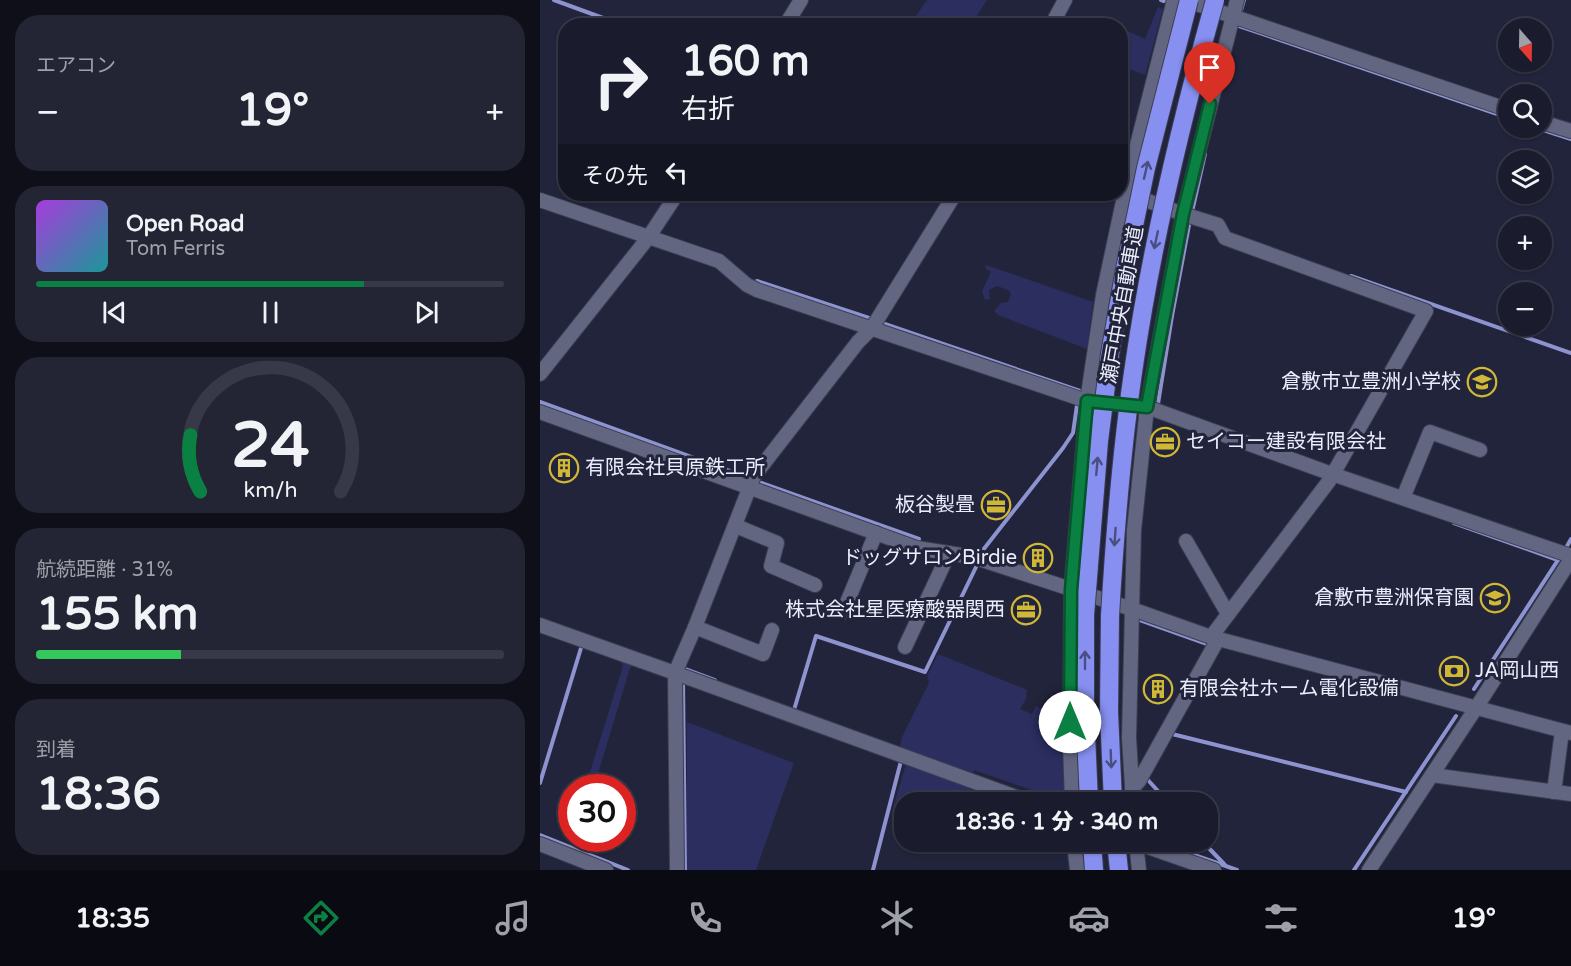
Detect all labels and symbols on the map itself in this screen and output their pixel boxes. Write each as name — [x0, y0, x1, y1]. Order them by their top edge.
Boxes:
north arrow — [1498, 18, 1552, 72]
pin — [1184, 42, 1235, 104]
one-way arrow — [1141, 161, 1153, 180]
street label: 瀬戸中央自動車道 — [1097, 224, 1149, 386]
one-way arrow — [1150, 230, 1161, 250]
school or university icon: 倉敷市立豊洲小学校 — [1466, 366, 1498, 398]
place label: 倉敷市立豊洲小学校 — [1281, 370, 1461, 394]
office icon: セイコー建設有限会社 — [1149, 426, 1181, 458]
place label: セイコー建設有限会社 — [1186, 430, 1386, 454]
building icon: 有限会社貝原鉄工所 — [548, 452, 580, 484]
place label: 有限会社貝原鉄工所 — [585, 456, 765, 480]
one-way arrow — [1091, 456, 1102, 476]
office icon: 板谷製畳 — [980, 489, 1012, 521]
place label: 板谷製畳 — [895, 493, 975, 517]
one-way arrow — [1109, 527, 1120, 547]
building icon: ドッグサロンBirdie — [1022, 542, 1054, 574]
place label: ドッグサロンBirdie — [842, 546, 1017, 570]
school or university icon: 倉敷市豊洲保育園 — [1479, 582, 1511, 614]
place label: 倉敷市豊洲保育園 — [1314, 586, 1474, 610]
office icon: 株式会社星医療酸器関西 — [1010, 594, 1042, 626]
place label: 株式会社星医療酸器関西 — [785, 598, 1005, 622]
one-way arrow — [1079, 651, 1091, 671]
bank icon: JA岡山西 — [1438, 655, 1470, 687]
place label: JA岡山西 — [1475, 659, 1559, 683]
building icon: 有限会社ホーム電化設備 — [1142, 673, 1174, 705]
place label: 有限会社ホーム電化設備 — [1179, 677, 1398, 701]
position arrow — [1038, 690, 1102, 754]
one-way arrow — [1106, 748, 1117, 768]
speed limit sign: 30 — [558, 774, 636, 852]

